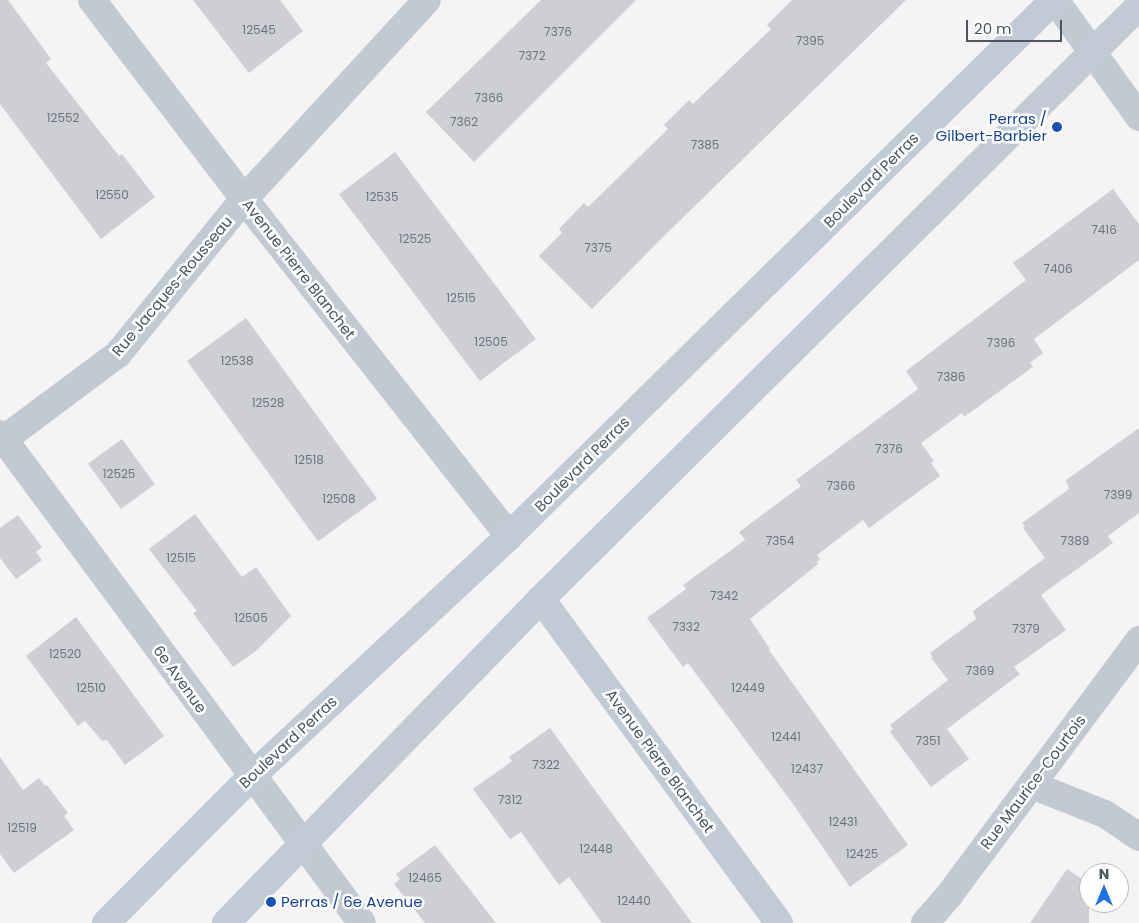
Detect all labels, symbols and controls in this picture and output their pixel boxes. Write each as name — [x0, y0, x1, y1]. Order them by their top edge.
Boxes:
scale bar — [969, 10, 1065, 42]
text: 20 m — [974, 18, 1012, 39]
house number: 12545 — [242, 23, 276, 37]
house number: 7376 — [544, 25, 572, 39]
house number: 7395 — [796, 34, 824, 48]
house number: 7372 — [518, 49, 546, 63]
house number: 7366 — [475, 91, 503, 105]
place label: Perras / Gilbert-Barbier — [936, 109, 1047, 144]
house number: 12552 — [47, 111, 79, 125]
house number: 7362 — [450, 115, 478, 129]
marker: Perras / Gilbert-Barbier — [1051, 121, 1063, 133]
street label: Boulevard Perras — [820, 129, 922, 231]
house number: 7385 — [691, 138, 719, 152]
house number: 12550 — [95, 188, 129, 202]
house number: 12535 — [366, 190, 398, 204]
street label: Avenue Pierre Blanchet — [239, 195, 359, 343]
street label: Rue Jacques-Rousseau — [108, 212, 236, 360]
house number: 7416 — [1091, 223, 1117, 237]
house number: 12525 — [399, 232, 431, 246]
house number: 7375 — [584, 241, 612, 255]
house number: 7406 — [1043, 262, 1073, 276]
house number: 12515 — [446, 291, 476, 305]
house number: 12505 — [474, 335, 508, 349]
house number: 7396 — [987, 336, 1015, 350]
house number: 12538 — [221, 354, 253, 368]
house number: 7386 — [937, 370, 965, 384]
house number: 12528 — [252, 396, 284, 410]
street label: Boulevard Perras — [531, 413, 633, 515]
house number: 7376 — [875, 442, 903, 456]
house number: 12518 — [294, 453, 324, 467]
house number: 12525 — [103, 467, 135, 481]
house number: 7366 — [827, 479, 855, 493]
house number: 7399 — [1104, 488, 1132, 502]
house number: 12508 — [322, 492, 356, 506]
house number: 7354 — [766, 534, 794, 548]
house number: 7389 — [1061, 534, 1089, 548]
house number: 12515 — [166, 551, 196, 565]
house number: 7342 — [710, 589, 738, 603]
house number: 12505 — [234, 611, 268, 625]
house number: 7332 — [672, 620, 700, 634]
house number: 7379 — [1012, 622, 1040, 636]
street label: 6e Avenue — [149, 642, 211, 716]
house number: 12520 — [49, 647, 81, 661]
house number: 7369 — [966, 664, 994, 678]
house number: 12510 — [76, 681, 106, 695]
house number: 12449 — [731, 681, 765, 695]
street label: Avenue Pierre Blanchet — [602, 686, 718, 836]
street label: Boulevard Perras — [235, 692, 341, 792]
street label: Rue Maurice-Courtois — [977, 711, 1089, 853]
house number: 12441 — [771, 730, 801, 744]
house number: 7351 — [916, 734, 940, 748]
house number: 7322 — [532, 758, 560, 772]
house number: 12437 — [791, 762, 823, 776]
house number: 7312 — [498, 793, 522, 807]
house number: 12431 — [828, 815, 858, 829]
house number: 12519 — [7, 821, 37, 835]
house number: 12448 — [579, 842, 613, 856]
house number: 12425 — [846, 847, 878, 861]
north arrow — [1079, 863, 1129, 913]
text: N — [1099, 864, 1109, 884]
house number: 12465 — [408, 871, 442, 885]
place label: Perras / 6e Avenue — [281, 893, 422, 911]
house number: 12440 — [617, 894, 651, 908]
marker: Perras / 6e Avenue — [265, 896, 277, 908]

